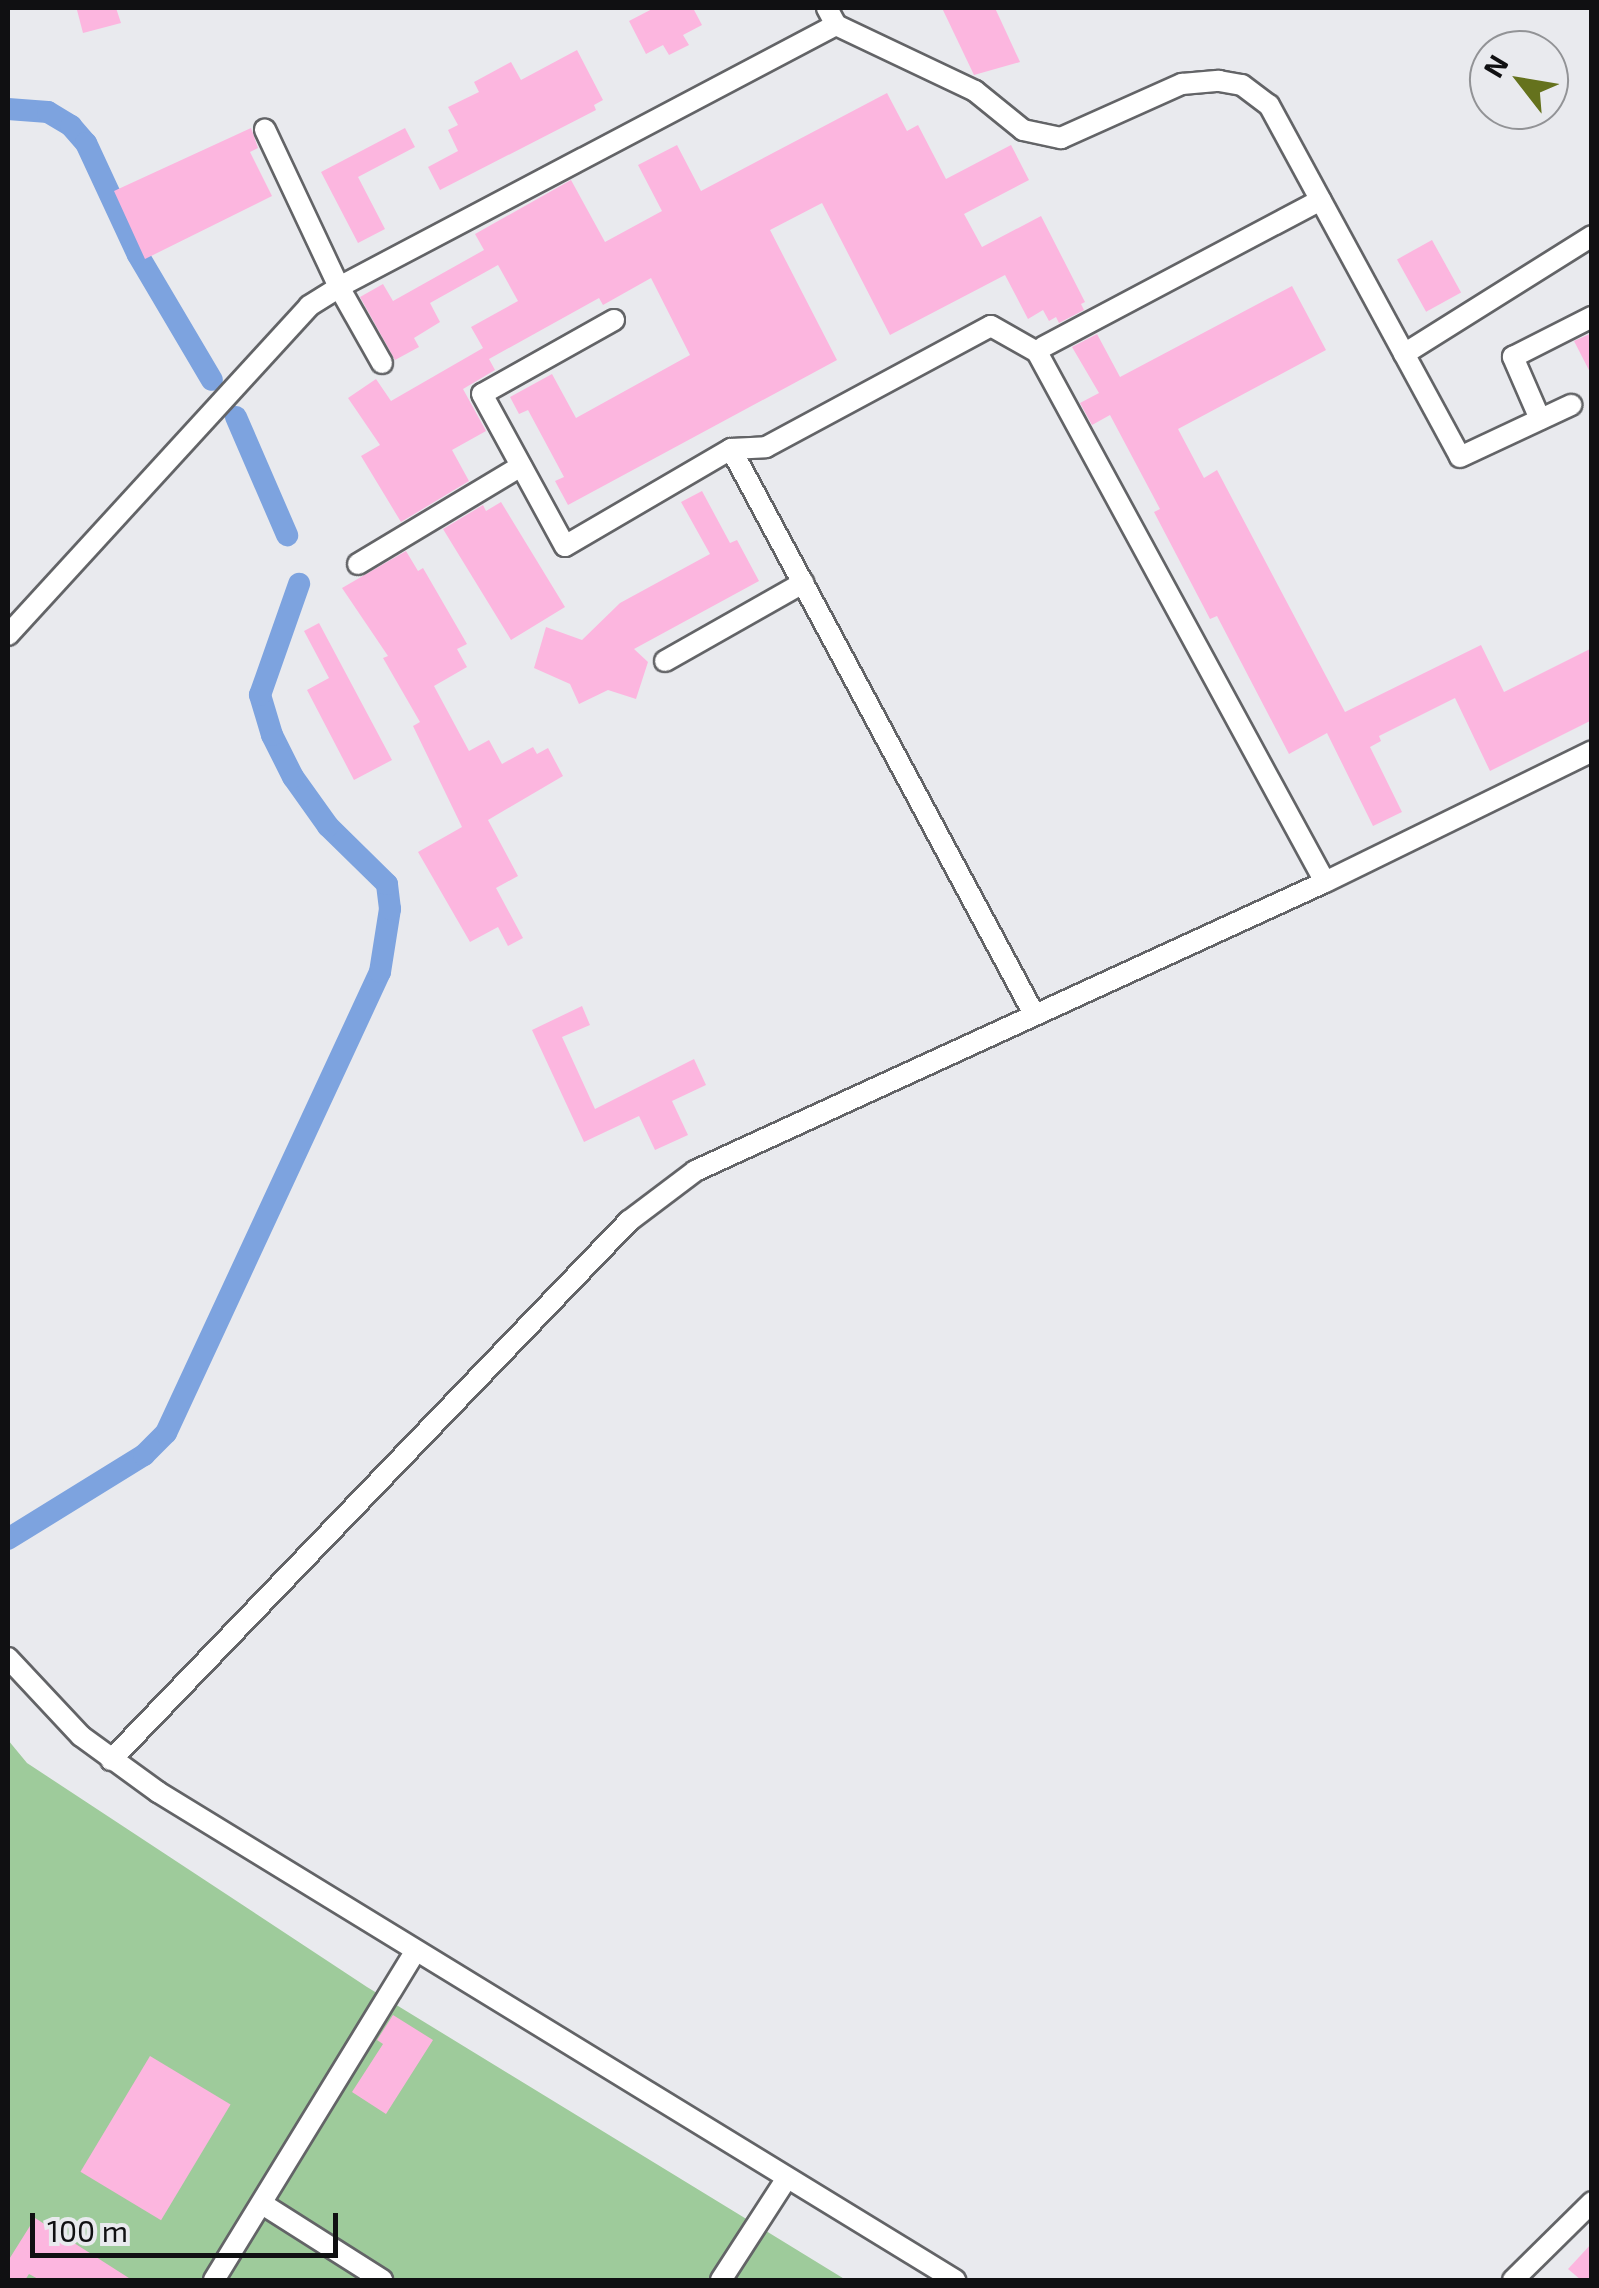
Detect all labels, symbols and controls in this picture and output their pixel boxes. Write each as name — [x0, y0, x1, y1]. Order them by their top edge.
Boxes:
north arrow — [1469, 30, 1569, 130]
text: N — [1475, 48, 1515, 83]
scale bar — [35, 2193, 342, 2255]
text: 100 m — [47, 2212, 128, 2248]

